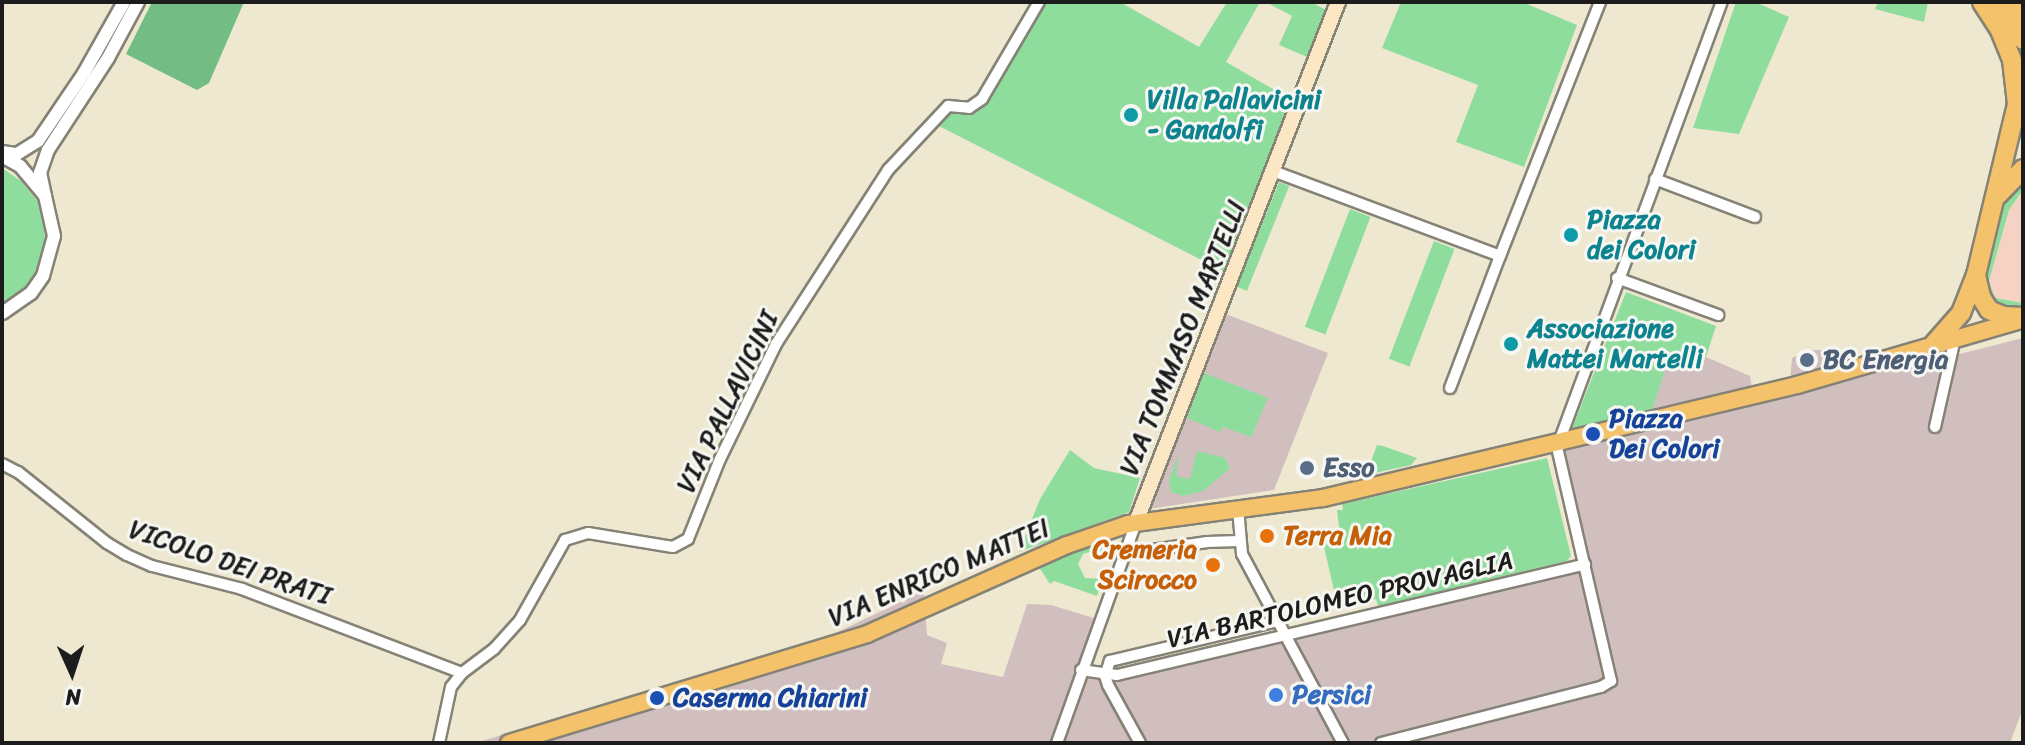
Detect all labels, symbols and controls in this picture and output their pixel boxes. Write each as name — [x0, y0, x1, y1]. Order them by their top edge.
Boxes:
place label: Villa Pallavicini - Gandolfi — [1147, 84, 1322, 146]
marker: Villa Pallavicini - Gandolfi — [1122, 106, 1140, 124]
street label: VIA TOMMASO MARTELLI — [1113, 196, 1253, 480]
place label: Piazza dei Colori — [1587, 204, 1696, 266]
marker: Piazza dei Colori — [1562, 226, 1580, 244]
street label: VIA PALLAVICINI — [671, 307, 785, 497]
place label: Associazione Mattei Martelli — [1527, 313, 1702, 374]
marker: Associazione Mattei Martelli — [1502, 335, 1520, 353]
place label: BC Energia — [1823, 344, 1948, 376]
marker: BC Energia — [1798, 351, 1816, 369]
place label: Piazza Dei Colori — [1609, 403, 1720, 464]
marker: Piazza Dei Colori — [1584, 425, 1602, 443]
place label: Esso — [1323, 452, 1375, 484]
marker: Esso — [1298, 459, 1316, 477]
street label: VIA ENRICO MATTEI — [826, 513, 1052, 633]
street label: VICOLO DEI PRATI — [126, 514, 334, 612]
place label: Terra Mia — [1283, 520, 1391, 552]
marker: Terra Mia — [1258, 527, 1276, 545]
place label: Cremeria Scirocco — [1093, 534, 1197, 596]
street label: VIA BARTOLOMEO PROVAGLIA — [1165, 545, 1515, 655]
marker: Cremeria Scirocco — [1204, 556, 1222, 574]
north arrow — [32, 633, 112, 713]
text: N — [65, 678, 82, 717]
place label: Persici — [1292, 679, 1371, 711]
place label: Caserma Chiarini — [673, 682, 867, 714]
marker: Persici — [1267, 686, 1285, 704]
marker: Caserma Chiarini — [648, 689, 666, 707]

